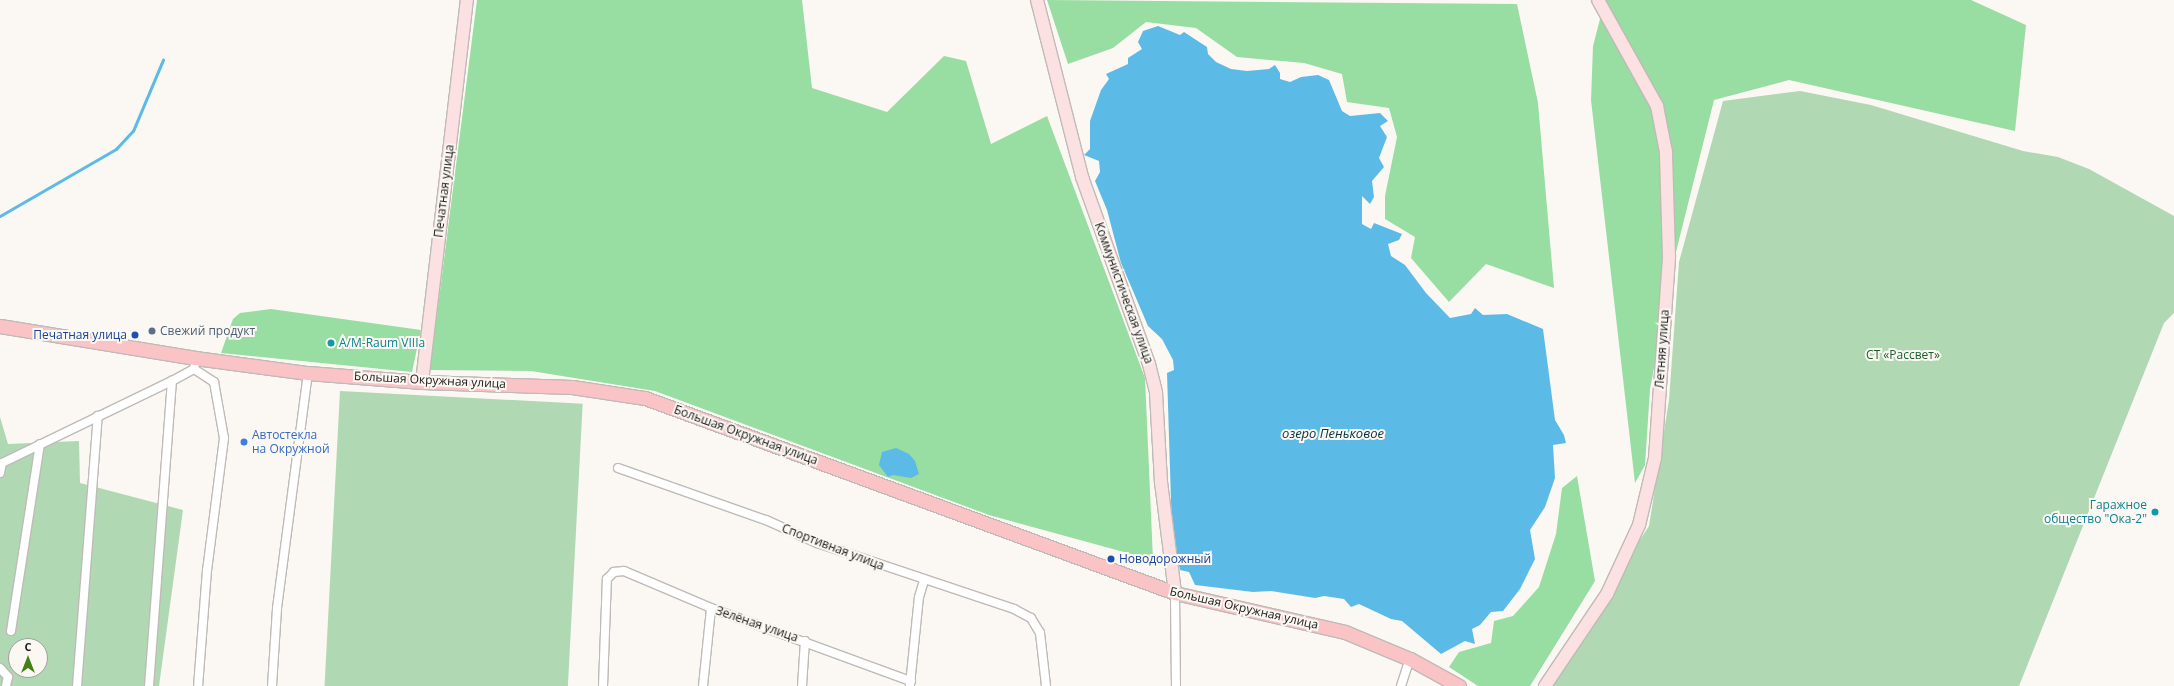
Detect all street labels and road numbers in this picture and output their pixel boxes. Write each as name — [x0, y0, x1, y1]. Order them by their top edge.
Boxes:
street label: Печатная улица — [431, 144, 457, 238]
street label: Коммунистическая улица — [1092, 220, 1156, 366]
street label: Летняя улица — [1652, 309, 1672, 389]
street label: Большая Окружная улица — [354, 369, 506, 391]
street label: Большая Окружная улица — [672, 402, 820, 468]
street label: Спортивная улица — [780, 521, 886, 573]
street label: Большая Окружная улица — [1168, 584, 1320, 632]
street label: Зелёная улица — [714, 603, 800, 645]

